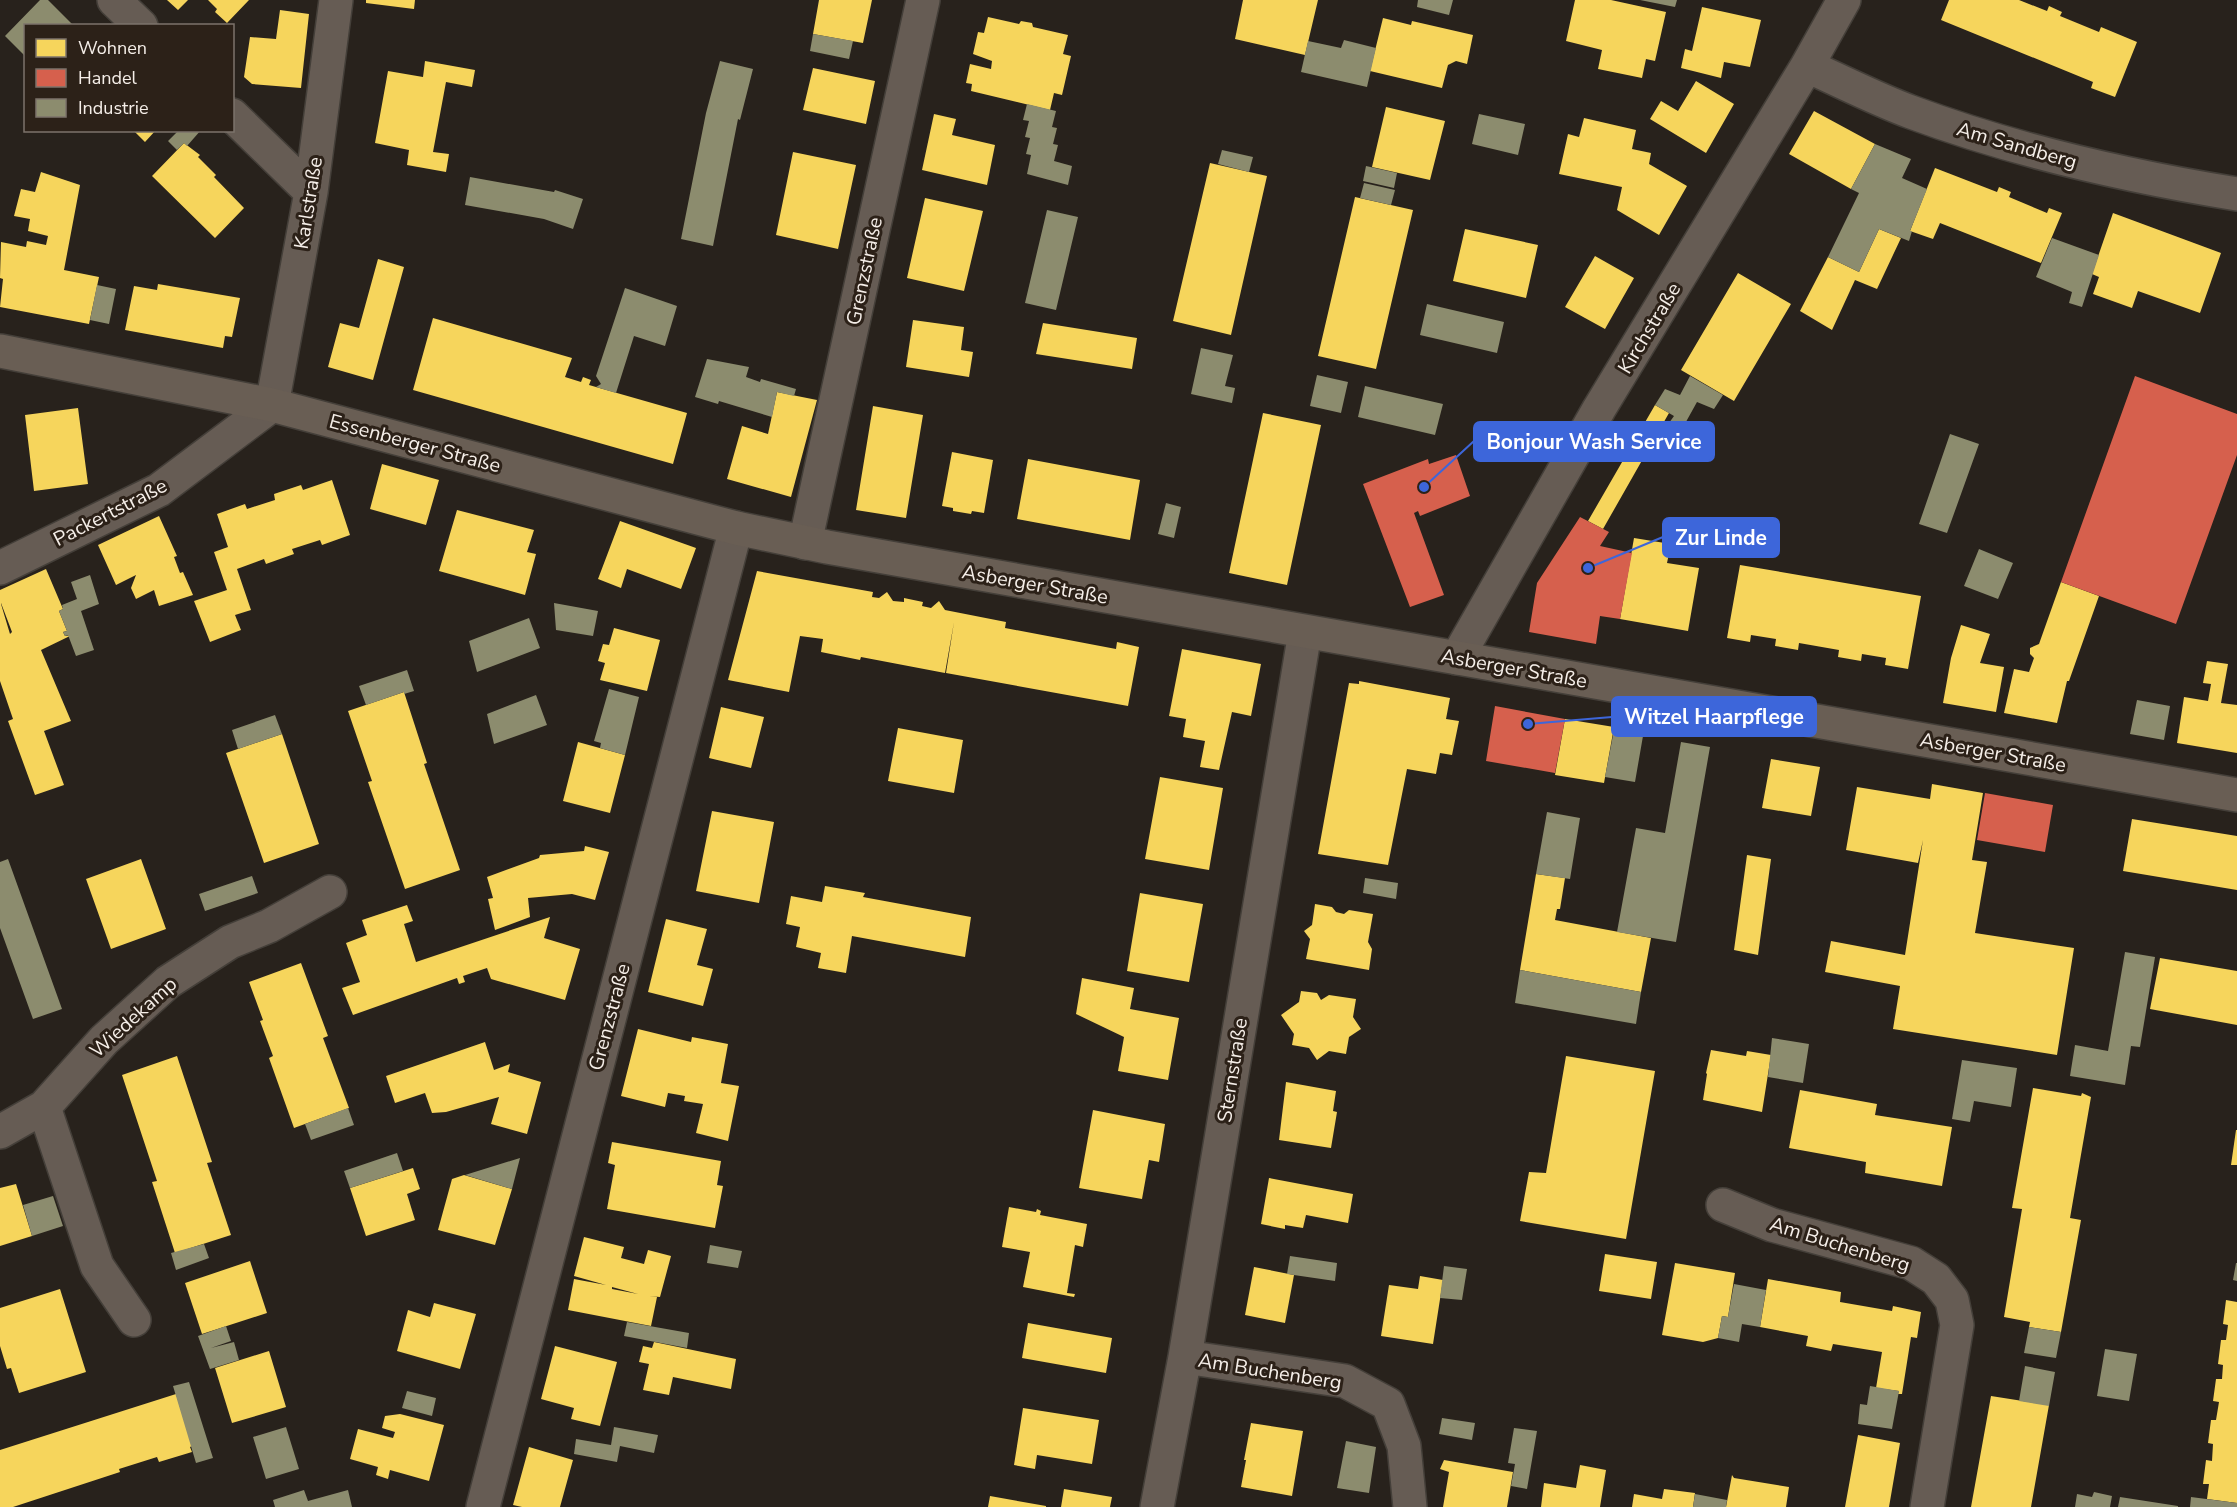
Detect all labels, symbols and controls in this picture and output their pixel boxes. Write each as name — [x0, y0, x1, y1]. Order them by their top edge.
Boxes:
legend — [24, 24, 234, 132]
text: Wohnen — [78, 36, 147, 60]
text: Handel — [78, 66, 138, 90]
text: Industrie — [78, 96, 149, 120]
street label: Am Sandberg — [1954, 115, 2080, 176]
street label: Karlstraße — [288, 155, 329, 251]
street label: Grenzstraße — [840, 215, 889, 328]
street label: Kirchstraße — [1612, 278, 1687, 379]
street label: Essenberger Straße — [326, 408, 504, 479]
callout: Bonjour Wash Service — [1474, 422, 1714, 461]
text: Bonjour Wash Service — [1486, 428, 1702, 456]
street label: Packertstraße — [49, 472, 172, 553]
callout: Zur Linde — [1663, 518, 1779, 557]
text: Zur Linde — [1675, 524, 1767, 552]
street label: Asberger Straße — [960, 558, 1110, 611]
street label: Asberger Straße — [1439, 642, 1589, 695]
callout: Witzel Haarpflege — [1612, 697, 1816, 736]
text: Witzel Haarpflege — [1624, 703, 1804, 731]
street label: Asberger Straße — [1918, 726, 2068, 779]
street label: Grenzstraße — [582, 961, 637, 1074]
street label: Wiedekamp — [84, 971, 183, 1064]
street label: Sternstraße — [1211, 1016, 1254, 1124]
street label: Am Buchenberg — [1766, 1210, 1913, 1279]
street label: Am Buchenberg — [1196, 1347, 1344, 1396]

